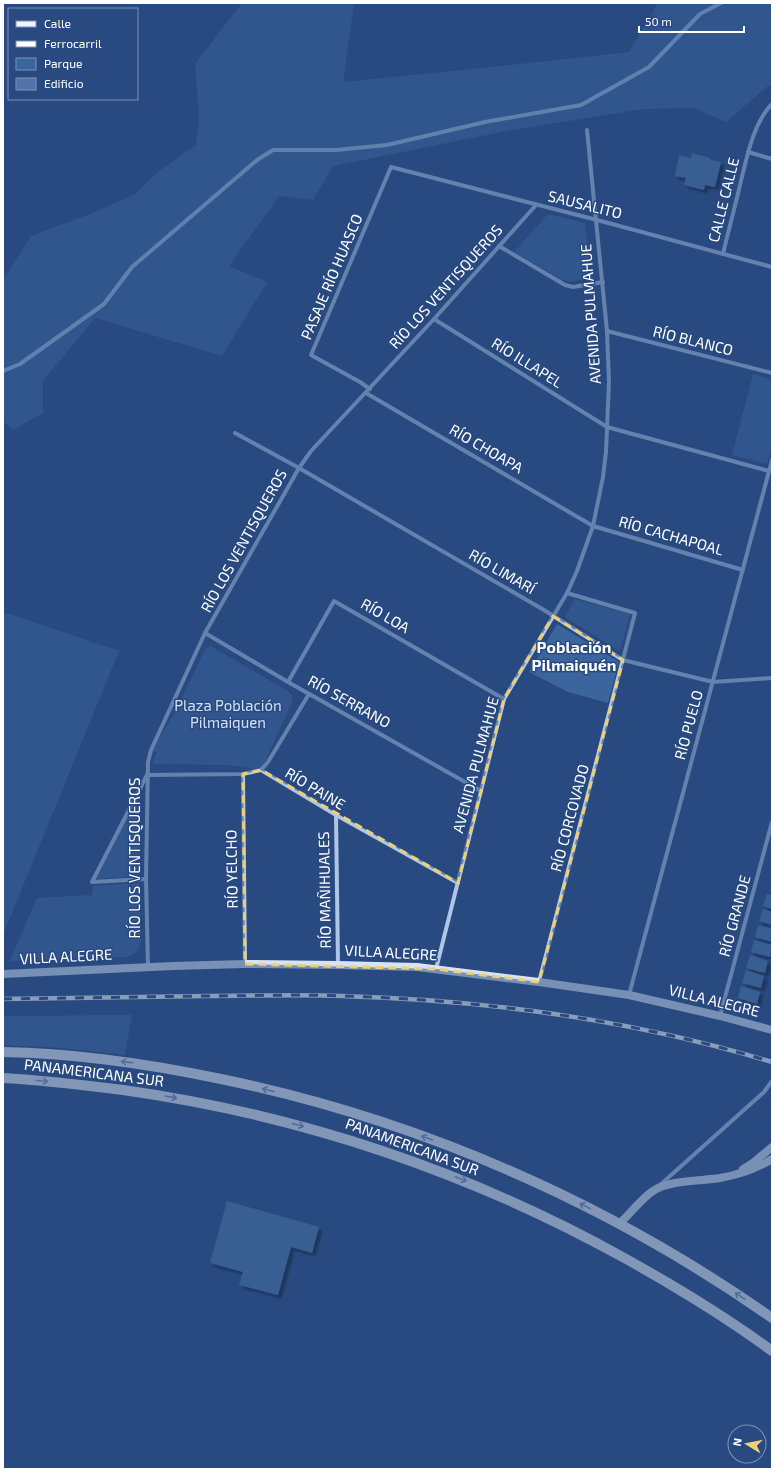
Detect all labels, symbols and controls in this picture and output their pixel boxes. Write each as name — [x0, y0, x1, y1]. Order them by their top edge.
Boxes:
legend — [8, 8, 138, 100]
scale bar — [639, 8, 744, 34]
text: 50 m — [645, 14, 672, 28]
text: Calle — [44, 16, 71, 30]
text: Ferrocarril — [44, 36, 102, 50]
text: Parque — [44, 56, 82, 70]
text: Edificio — [44, 76, 84, 90]
street label: CALLE CALLE — [704, 155, 742, 244]
street label: SAUSALITO — [546, 186, 624, 222]
street label: PASAJE RÍO HUASCO — [296, 211, 366, 342]
street label: RÍO LOS VENTISQUEROS — [385, 221, 506, 353]
street label: AVENIDA PULMAHUE — [576, 243, 604, 385]
street label: RÍO BLANCO — [651, 321, 735, 359]
street label: RÍO ILLAPEL — [489, 333, 567, 391]
street label: RÍO CHOAPA — [446, 420, 527, 477]
street label: RÍO LOS VENTISQUEROS — [196, 466, 291, 616]
street label: RÍO CACHAPOAL — [617, 511, 726, 559]
street label: RÍO LIMARÍ — [466, 545, 540, 598]
street label: RÍO LOA — [358, 594, 414, 637]
district label: Población Pilmaiquén — [532, 637, 616, 674]
street label: RÍO SERRANO — [305, 671, 394, 731]
street label: RÍO PUELO — [670, 688, 706, 762]
street label: AVENIDA PULMAHUE — [448, 695, 502, 835]
park label: Plaza Población Pilmaiquen — [174, 696, 282, 731]
street label: RÍO CORCOVADO — [546, 762, 592, 873]
street label: RÍO PAINE — [282, 763, 349, 813]
street label: RÍO LOS VENTISQUEROS — [125, 778, 144, 938]
street label: RÍO YELCHO — [221, 829, 241, 909]
street label: RÍO MAÑIHUALES — [314, 831, 334, 949]
street label: RÍO GRANDE — [715, 873, 754, 958]
street label: VILLA ALEGRE — [344, 941, 438, 963]
street label: VILLA ALEGRE — [19, 945, 113, 967]
street label: VILLA ALEGRE — [667, 980, 761, 1020]
street label: PANAMERICANA SUR — [23, 1054, 165, 1090]
one-way arrow — [121, 1058, 134, 1066]
one-way arrow — [35, 1077, 48, 1084]
one-way arrow — [262, 1085, 275, 1093]
one-way arrow — [164, 1094, 177, 1102]
street label: PANAMERICANA SUR — [343, 1114, 482, 1179]
one-way arrow — [291, 1122, 304, 1130]
one-way arrow — [421, 1134, 434, 1141]
one-way arrow — [454, 1176, 466, 1184]
one-way arrow — [579, 1202, 591, 1209]
one-way arrow — [735, 1292, 746, 1300]
north arrow — [727, 1424, 767, 1464]
text: N — [730, 1437, 744, 1447]

